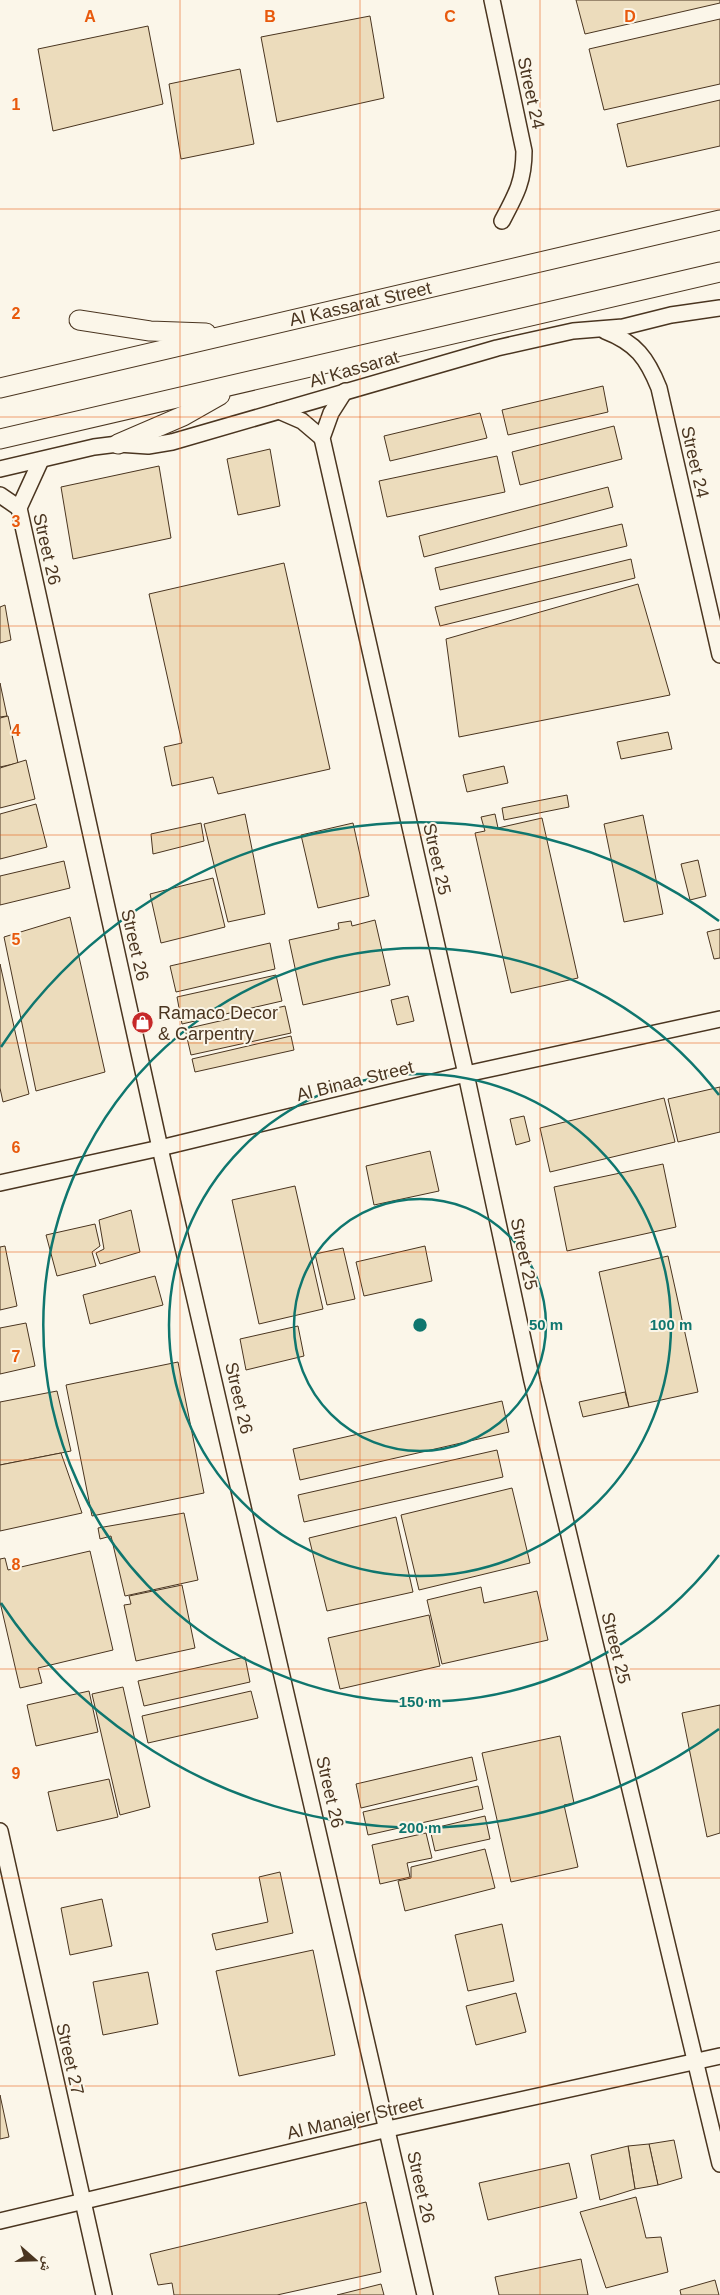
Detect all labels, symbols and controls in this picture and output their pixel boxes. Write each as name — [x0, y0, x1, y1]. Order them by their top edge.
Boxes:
text: A — [84, 8, 96, 25]
text: B — [264, 8, 276, 25]
text: C — [444, 8, 456, 25]
text: D — [624, 8, 636, 25]
street label: Street 24 — [514, 55, 548, 131]
text: 1 — [12, 96, 21, 113]
street label: Al Kassarat Street — [287, 278, 433, 330]
text: 2 — [12, 305, 21, 322]
street label: Al Kassarat — [307, 347, 401, 391]
street label: Street 24 — [677, 424, 713, 500]
street label: Street 26 — [29, 511, 65, 587]
text: 3 — [12, 513, 21, 530]
text: 4 — [12, 722, 21, 739]
street label: Street 25 — [419, 821, 455, 897]
street label: Street 26 — [117, 907, 153, 983]
text: 5 — [12, 931, 21, 948]
place label: Ramaco Decor & Carpentry — [158, 1003, 278, 1044]
shop icon: Ramaco Decor & Carpentry — [130, 1011, 154, 1035]
street label: Al Binaa Street — [294, 1057, 416, 1105]
text: 6 — [12, 1139, 21, 1156]
street label: Street 25 — [507, 1216, 541, 1292]
centre of rings — [411, 1316, 429, 1334]
text: 50 m — [529, 1316, 563, 1333]
text: 100 m — [650, 1316, 692, 1333]
text: 7 — [12, 1348, 21, 1365]
street label: Street 26 — [221, 1360, 257, 1436]
text: 8 — [12, 1556, 21, 1573]
street label: Street 25 — [597, 1610, 635, 1686]
text: 150 m — [399, 1693, 441, 1710]
street label: Street 26 — [312, 1754, 348, 1830]
text: 9 — [12, 1765, 21, 1782]
text: 200 m — [399, 1819, 441, 1836]
street label: Street 27 — [52, 2021, 88, 2097]
street label: Al Manajer Street — [285, 2093, 425, 2143]
street label: Street 26 — [403, 2149, 439, 2225]
north arrow — [10, 2235, 60, 2285]
text: ش — [36, 2254, 57, 2274]

